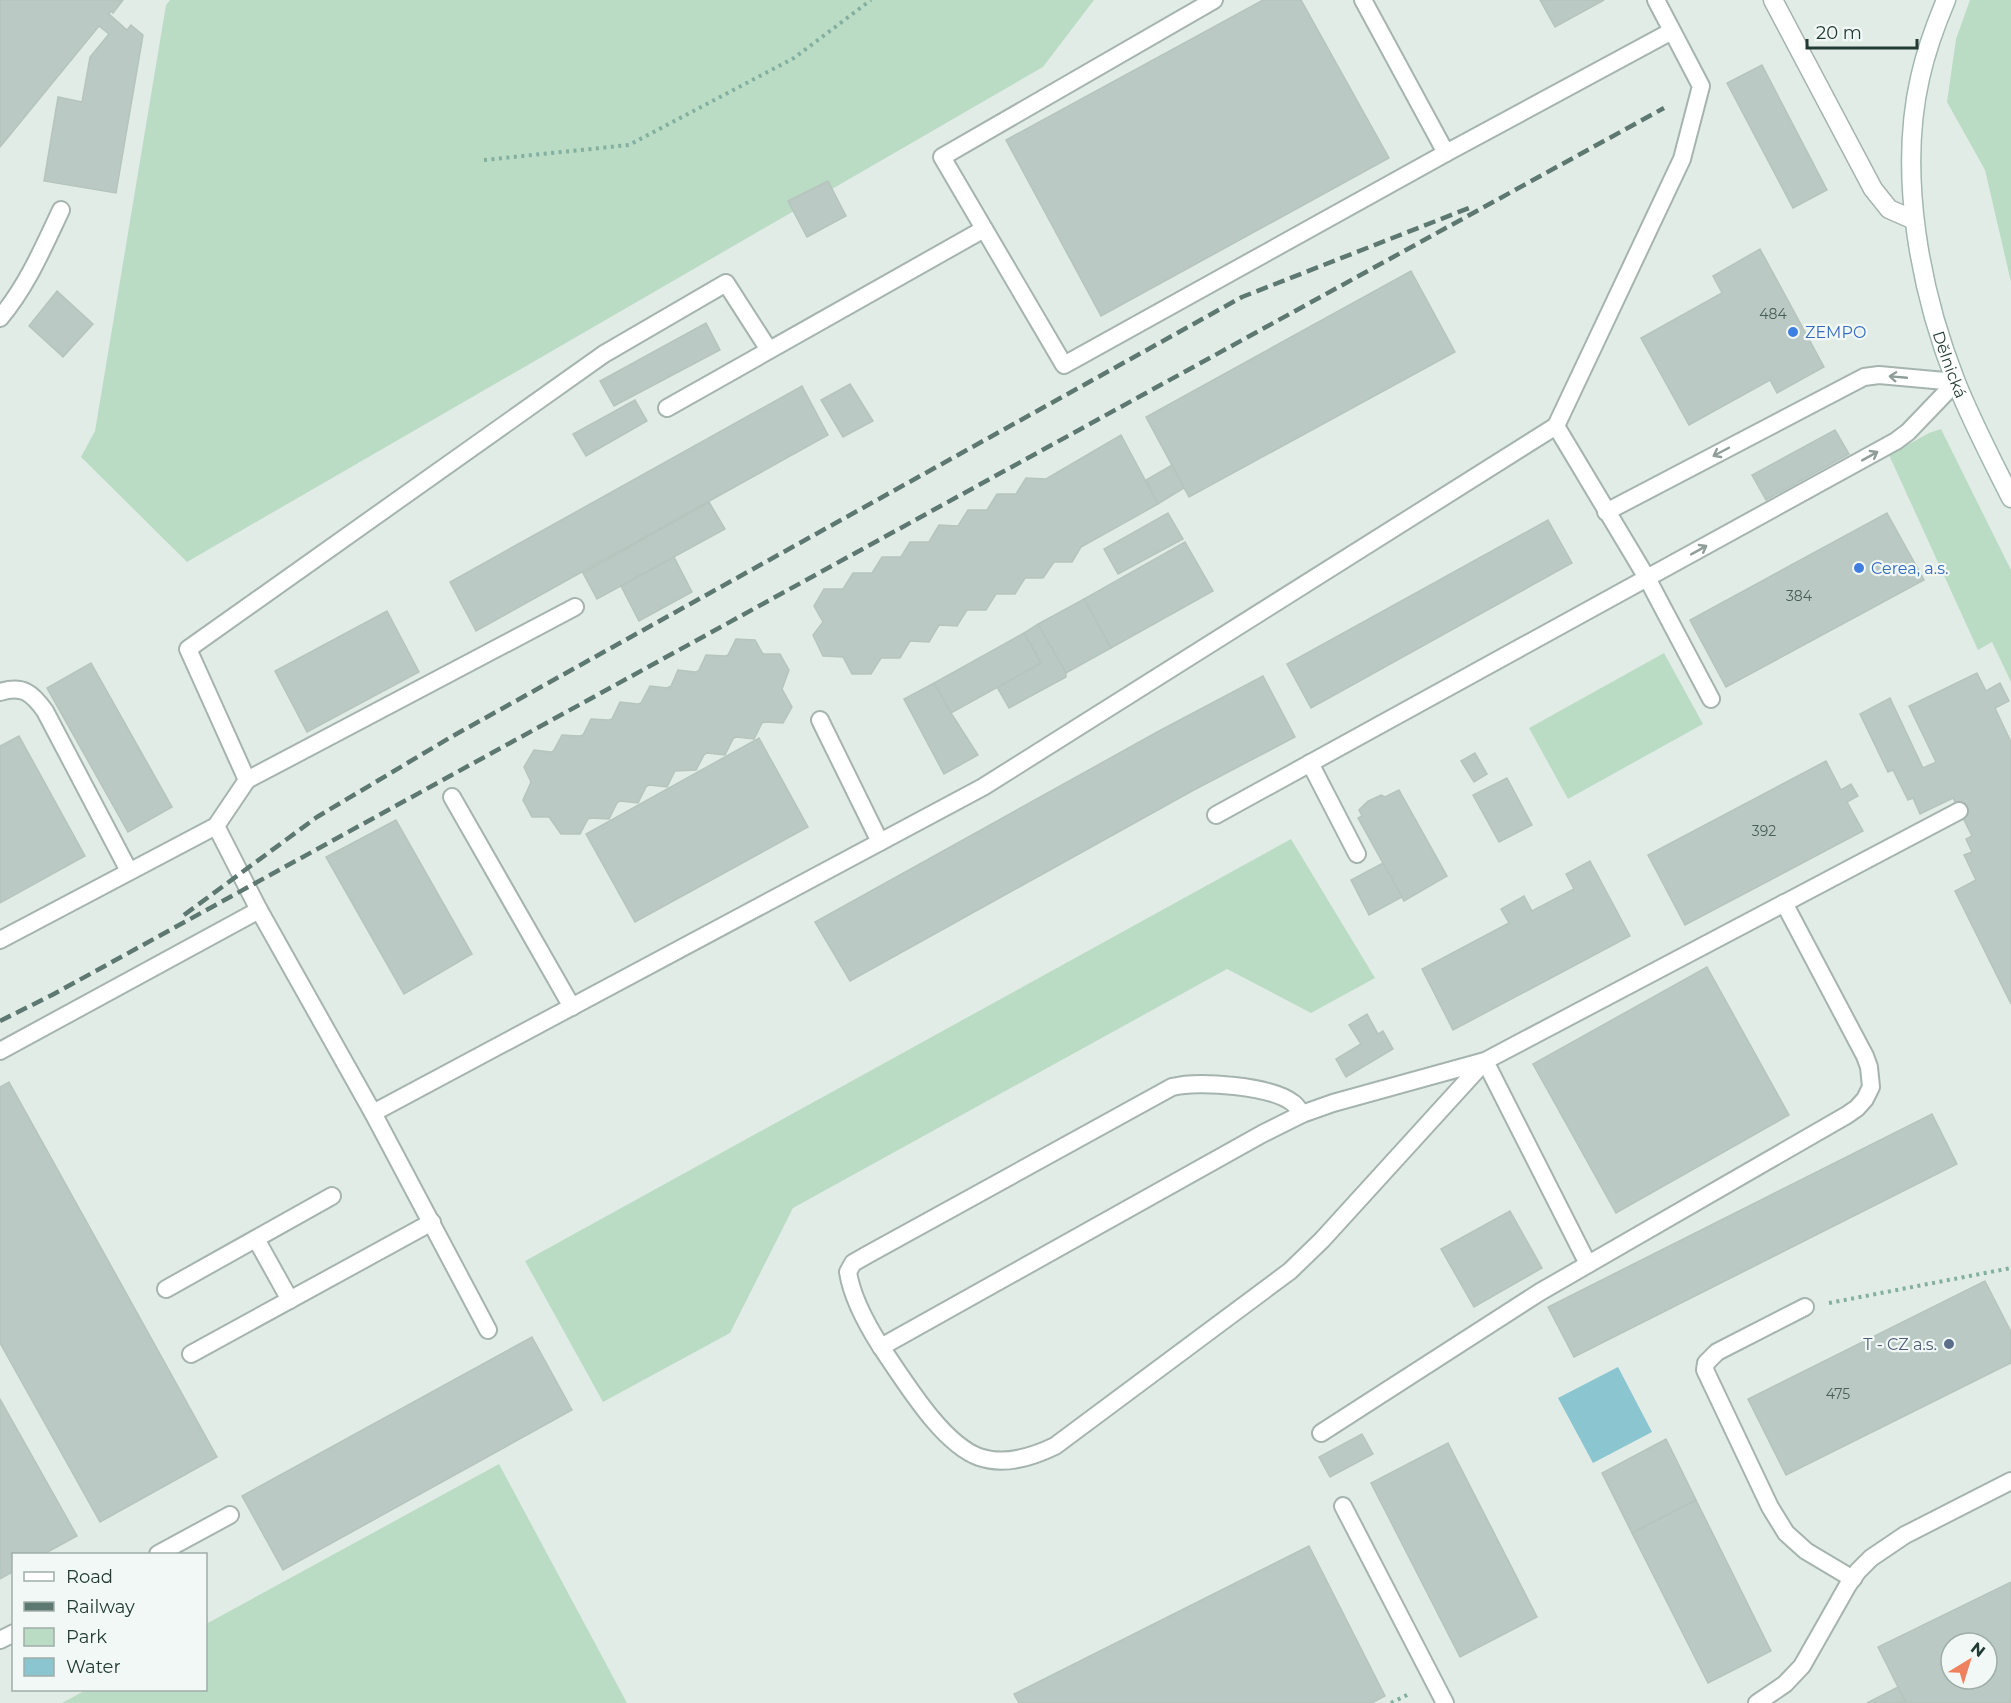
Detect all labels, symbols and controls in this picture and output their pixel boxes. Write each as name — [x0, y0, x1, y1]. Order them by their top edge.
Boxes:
scale bar — [1807, 12, 1916, 50]
text: 20 m — [1816, 22, 1862, 44]
house number: 484 — [1759, 305, 1788, 323]
place label: ZEMPO — [1805, 323, 1866, 342]
marker: ZEMPO — [1786, 325, 1800, 339]
street label: Dělnická — [1929, 329, 1971, 401]
one-way arrow — [1888, 371, 1908, 382]
one-way arrow — [1712, 446, 1730, 458]
one-way arrow — [1860, 450, 1878, 461]
one-way arrow — [1689, 544, 1707, 555]
place label: Cerea, a.s. — [1871, 559, 1948, 578]
marker: Cerea, a.s. — [1852, 561, 1866, 575]
house number: 384 — [1786, 587, 1813, 605]
house number: 392 — [1752, 822, 1776, 840]
place label: T - CZ a.s. — [1863, 1335, 1937, 1354]
marker: T - CZ a.s. — [1942, 1337, 1956, 1351]
house number: 475 — [1826, 1385, 1850, 1403]
legend — [12, 1553, 207, 1691]
text: Road — [66, 1566, 113, 1588]
text: Railway — [66, 1596, 135, 1618]
text: Park — [66, 1626, 107, 1648]
north arrow — [1939, 1631, 1999, 1691]
text: N — [1967, 1638, 1989, 1661]
text: Water — [66, 1656, 121, 1678]

